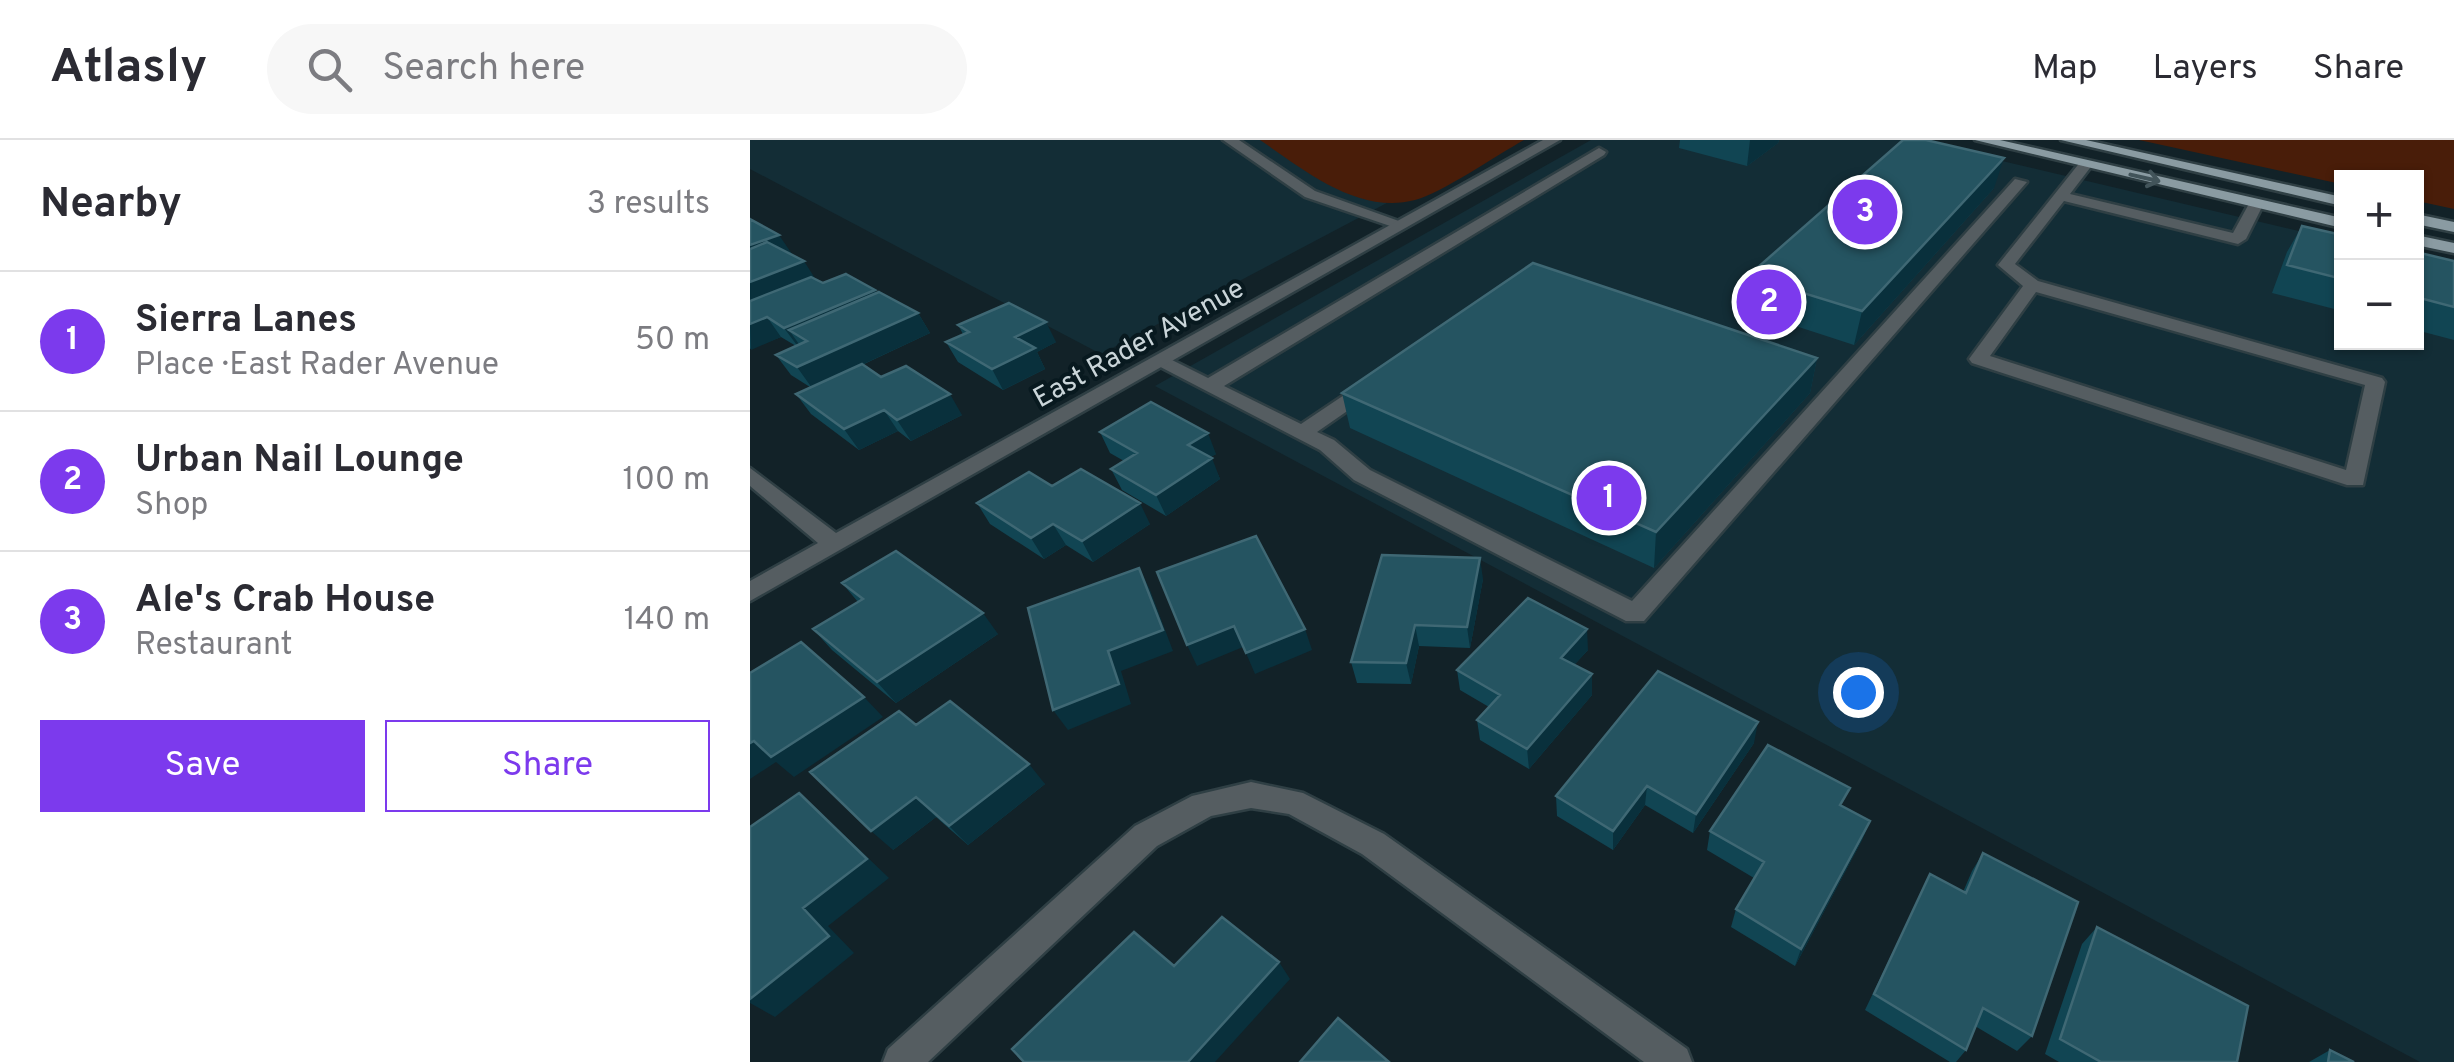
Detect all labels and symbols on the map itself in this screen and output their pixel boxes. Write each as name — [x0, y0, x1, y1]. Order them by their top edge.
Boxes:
one-way arrow — [2128, 170, 2160, 188]
pin: 3 — [1832, 174, 1898, 250]
pin: 2 — [1736, 264, 1802, 340]
street label: East Rader Avenue — [1028, 272, 1251, 418]
pin: 1 — [1576, 460, 1642, 536]
your location — [1833, 667, 1884, 718]

